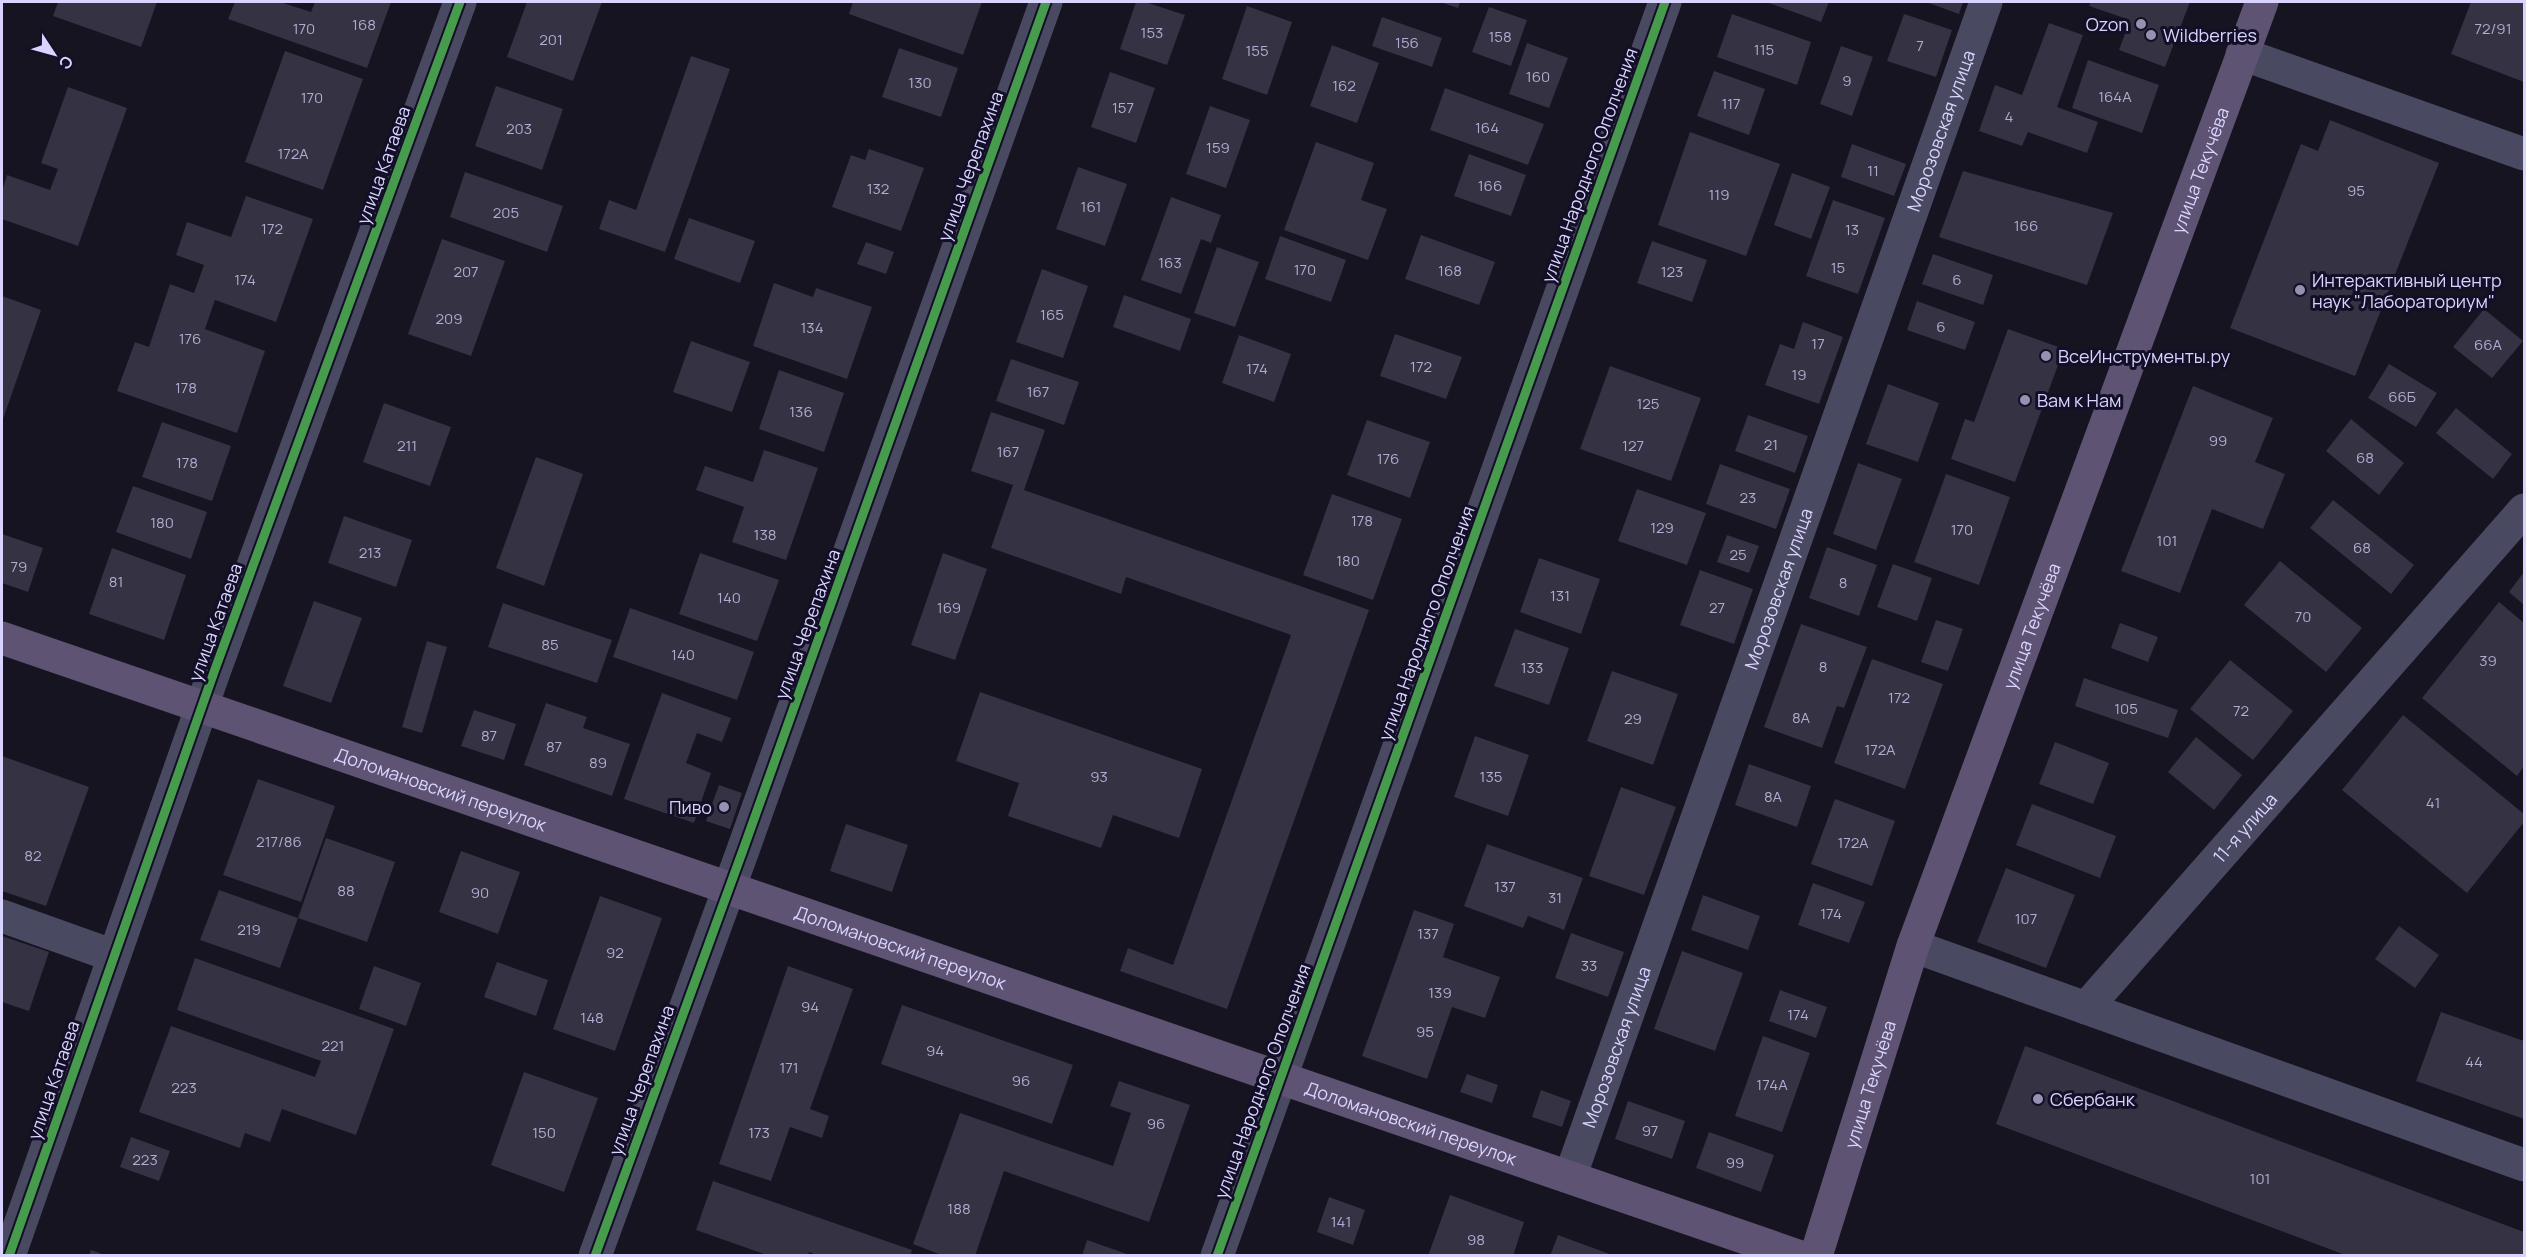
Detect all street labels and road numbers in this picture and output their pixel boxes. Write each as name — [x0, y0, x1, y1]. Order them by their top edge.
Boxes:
street label: улица Народного Ополчения — [1535, 44, 1643, 286]
street label: Морозовская улица — [1901, 47, 1980, 215]
street label: улица Черепахина — [932, 87, 1008, 245]
street label: улица Катаева — [351, 103, 415, 227]
street label: улица Текучёва — [2166, 104, 2234, 237]
street label: улица Народного Ополчения — [1372, 502, 1480, 744]
street label: Морозовская улица — [1739, 505, 1818, 673]
street label: улица Черепахина — [769, 545, 845, 703]
street label: улица Текучёва — [1997, 559, 2066, 692]
street label: улица Катаева — [183, 560, 247, 684]
street label: Доломановский переулок — [332, 741, 551, 837]
street label: 11-я улица — [2207, 787, 2282, 868]
street label: Доломановский переулок — [791, 900, 1010, 995]
street label: улица Народного Ополчения — [1208, 960, 1316, 1202]
street label: Морозовская улица — [1576, 963, 1656, 1131]
street label: улица Черепахина — [603, 1001, 679, 1159]
street label: улица Катаева — [21, 1017, 85, 1143]
street label: улица Текучёва — [1838, 1017, 1901, 1151]
street label: Доломановский переулок — [1302, 1075, 1521, 1171]

